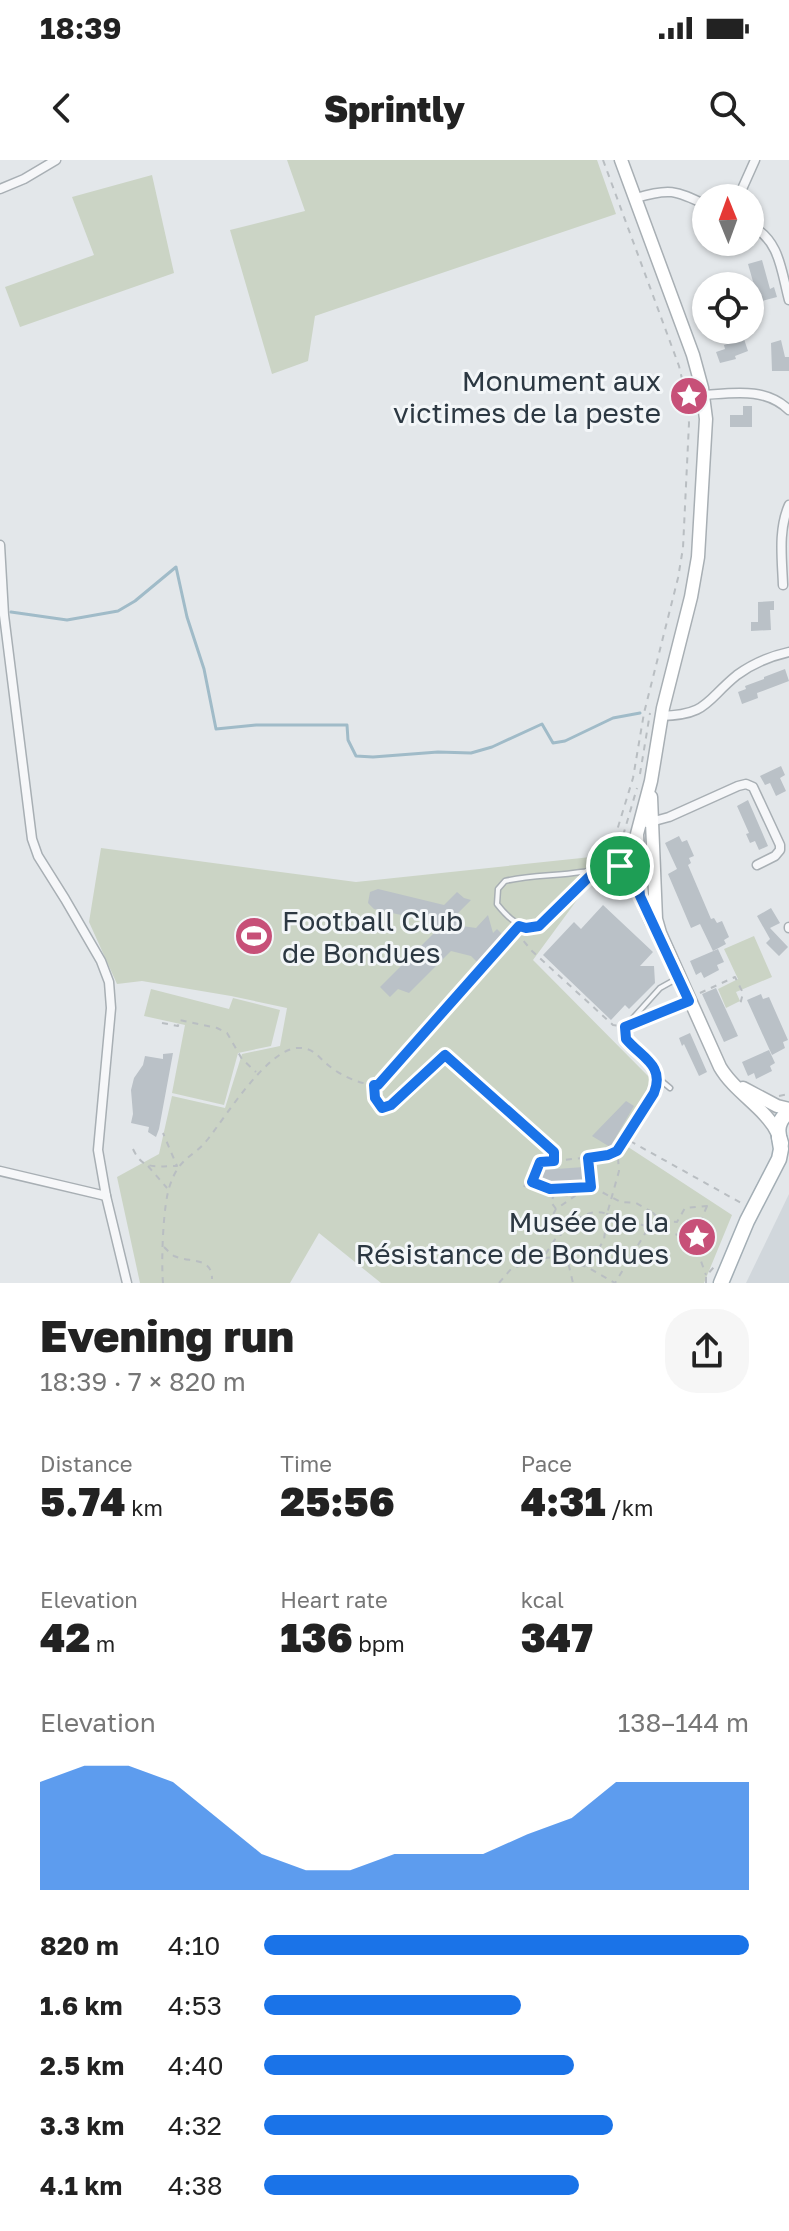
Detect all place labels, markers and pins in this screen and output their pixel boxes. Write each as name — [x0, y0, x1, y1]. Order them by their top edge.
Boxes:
place label: Monument aux victimes de la peste — [393, 364, 661, 429]
place icon: Monument aux victimes de la peste — [668, 375, 710, 417]
pin — [586, 832, 654, 900]
place label: Football Club de Bondues — [282, 904, 463, 969]
sports icon: Football Club de Bondues — [233, 915, 275, 957]
place label: Musée de la Résistance de Bondues — [356, 1205, 669, 1270]
place icon: Musée de la Résistance de Bondues — [676, 1216, 718, 1258]

